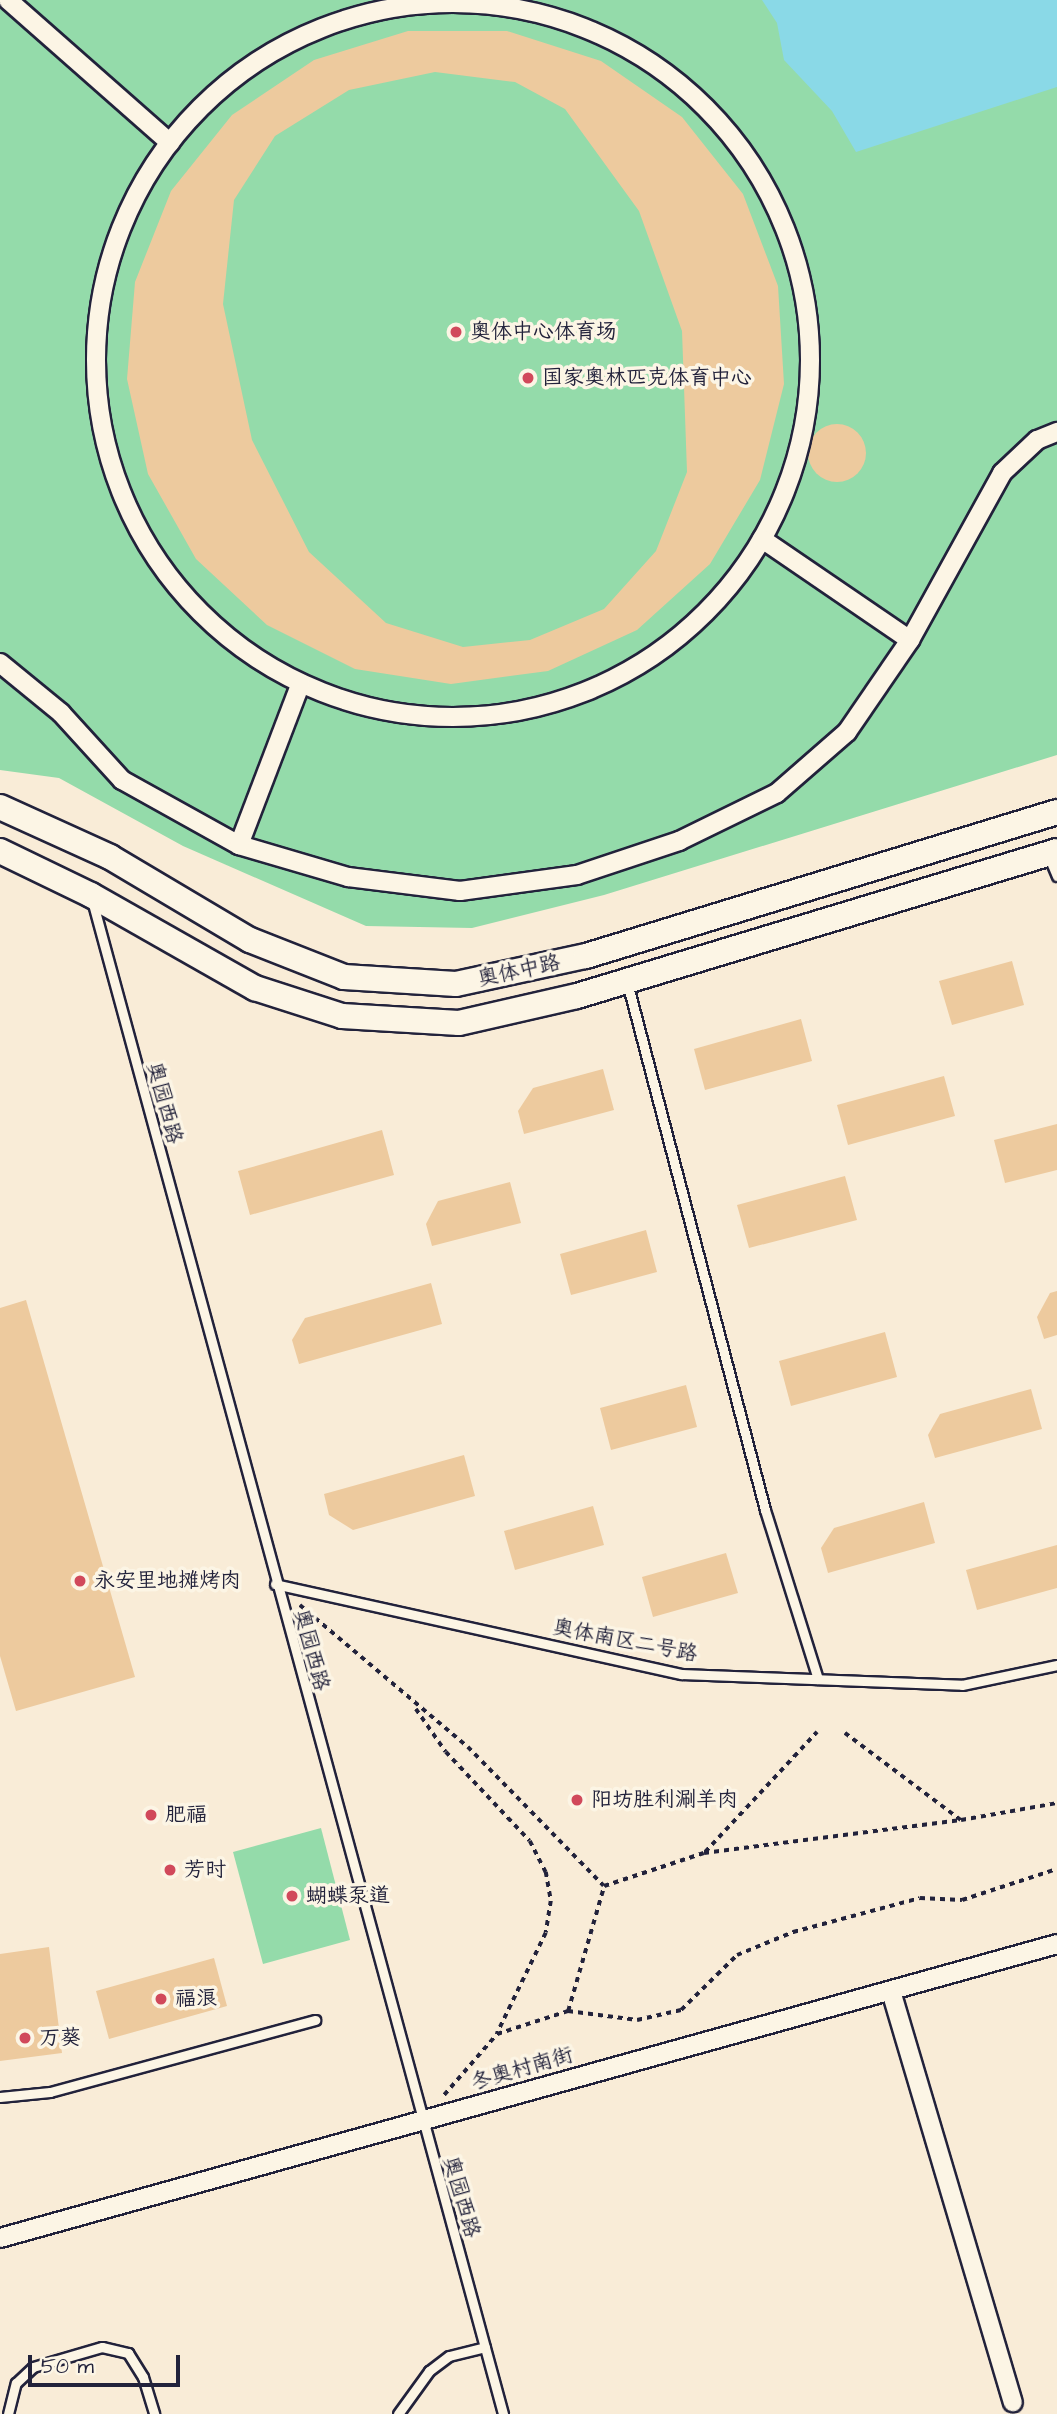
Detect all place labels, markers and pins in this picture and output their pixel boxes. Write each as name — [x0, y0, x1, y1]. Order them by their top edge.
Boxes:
place label: 奥体中心体育场 — [470, 319, 617, 345]
marker: 奥体中心体育场 — [448, 324, 464, 340]
place label: 国家奥林匹克体育中心 — [542, 365, 752, 391]
marker: 国家奥林匹克体育中心 — [520, 370, 536, 386]
place label: 永安里地摊烤肉 — [94, 1568, 241, 1594]
marker: 永安里地摊烤肉 — [72, 1573, 88, 1589]
place label: 阳坊胜利涮羊肉 — [591, 1787, 738, 1813]
marker: 阳坊胜利涮羊肉 — [569, 1792, 585, 1808]
place label: 肥福 — [165, 1802, 207, 1828]
marker: 肥福 — [143, 1807, 159, 1823]
place label: 芳时 — [184, 1857, 226, 1883]
marker: 芳时 — [162, 1862, 178, 1878]
place label: 蝴蝶泵道 — [306, 1883, 390, 1909]
marker: 蝴蝶泵道 — [284, 1888, 300, 1904]
place label: 福浪 — [175, 1986, 217, 2012]
marker: 福浪 — [153, 1991, 169, 2007]
place label: 万葵 — [39, 2025, 81, 2051]
marker: 万葵 — [17, 2030, 33, 2046]

